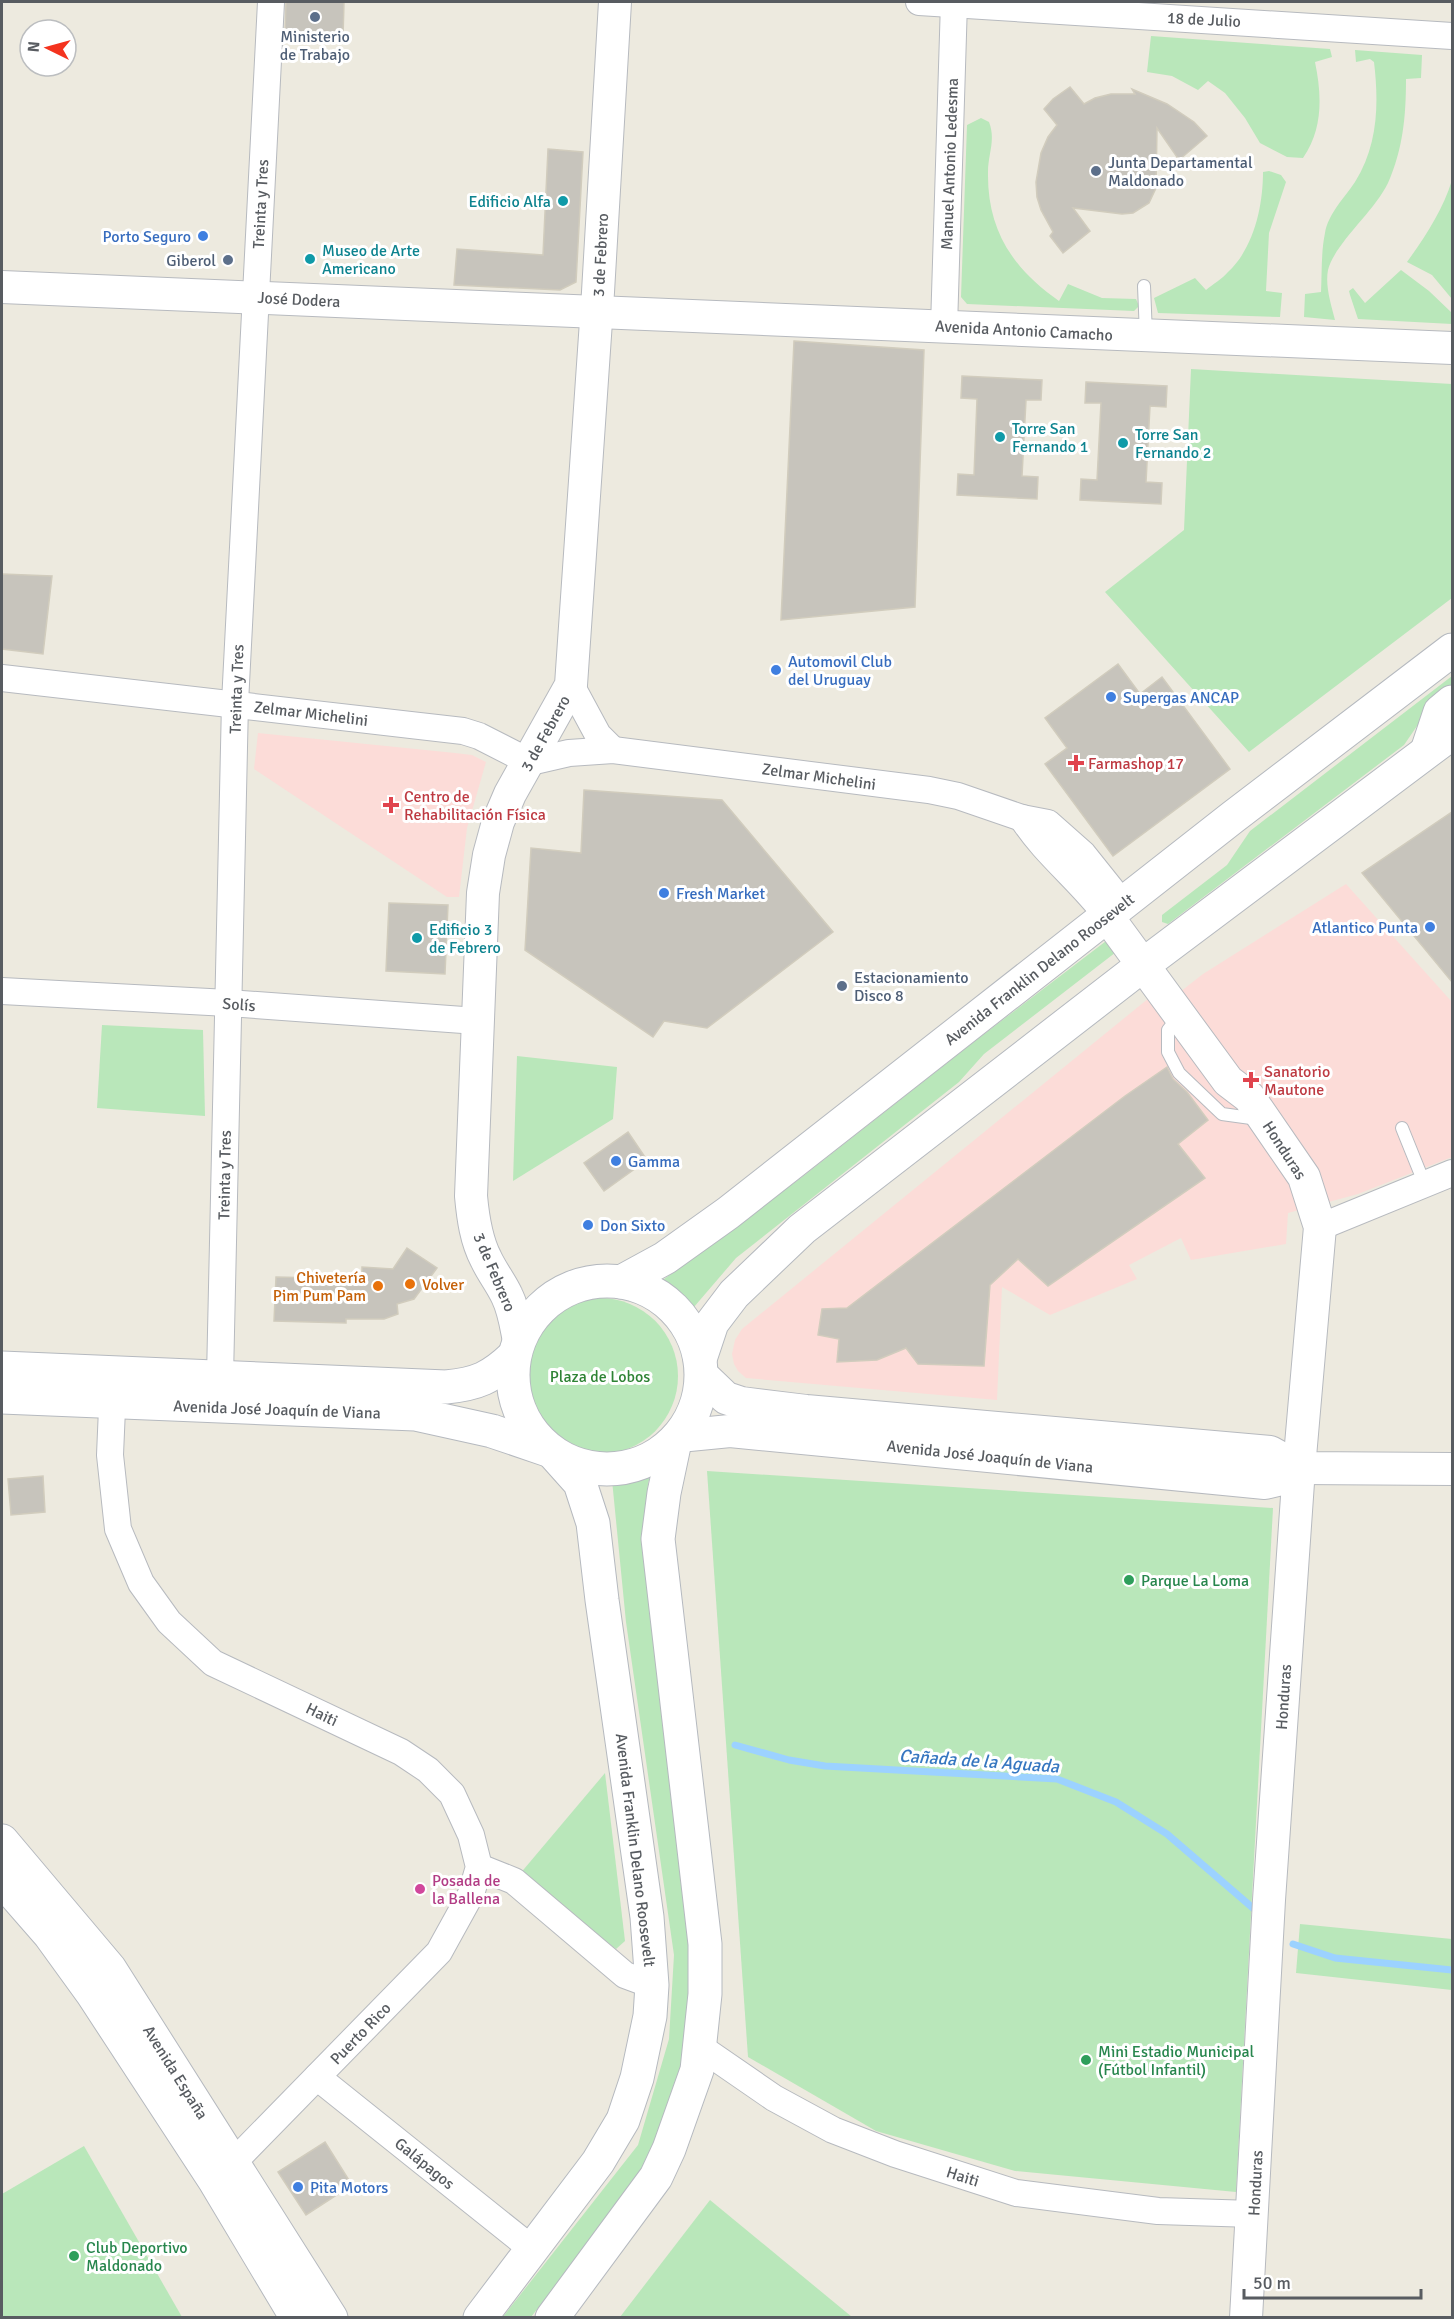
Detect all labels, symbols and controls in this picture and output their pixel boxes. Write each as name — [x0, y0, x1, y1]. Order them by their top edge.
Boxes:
street label: 18 de Julio — [1166, 8, 1241, 32]
marker: Ministerio de Trabajo — [308, 10, 322, 24]
north arrow — [18, 18, 78, 78]
place label: Ministerio de Trabajo — [280, 27, 350, 65]
text: N — [24, 40, 45, 53]
street label: Manuel Antonio Ledesma — [937, 78, 963, 250]
place label: Junta Departamental Maldonado — [1108, 153, 1253, 191]
street label: Treinta y Tres — [249, 159, 273, 249]
marker: Junta Departamental Maldonado — [1089, 164, 1103, 178]
place label: Edificio Alfa — [469, 192, 551, 212]
marker: Edificio Alfa — [556, 194, 570, 208]
street label: 3 de Febrero — [589, 213, 613, 298]
place label: Porto Seguro — [103, 227, 191, 247]
marker: Porto Seguro — [196, 229, 210, 243]
place label: Museo de Arte Americano — [322, 241, 420, 279]
place label: Giberol — [166, 251, 216, 271]
marker: Museo de Arte Americano — [303, 252, 317, 266]
marker: Giberol — [221, 253, 235, 267]
street label: José Dodera — [257, 288, 341, 312]
street label: Avenida Antonio Camacho — [935, 316, 1113, 346]
place label: Torre San Fernando 1 — [1012, 419, 1088, 457]
place label: Torre San Fernando 2 — [1135, 425, 1211, 463]
marker: Torre San Fernando 1 — [993, 430, 1007, 444]
marker: Torre San Fernando 2 — [1116, 436, 1130, 450]
street label: Treinta y Tres — [225, 644, 249, 734]
place label: Automovil Club del Uruguay — [788, 652, 892, 690]
marker: Automovil Club del Uruguay — [769, 663, 783, 677]
place label: Supergas ANCAP — [1123, 688, 1239, 708]
marker: Supergas ANCAP — [1104, 690, 1118, 704]
street label: 3 de Febrero — [517, 692, 575, 775]
street label: Zelmar Michelini — [253, 697, 369, 731]
place label: Farmashop 17 — [1088, 754, 1184, 774]
marker: Farmashop 17 — [1069, 756, 1083, 770]
street label: Zelmar Michelini — [760, 759, 877, 795]
place label: Centro de Rehabilitación Física — [404, 787, 546, 825]
marker: Centro de Rehabilitación Física — [382, 796, 400, 814]
place label: Fresh Market — [676, 884, 765, 904]
marker: Fresh Market — [657, 886, 671, 900]
street label: Avenida Franklin Delano Roosevelt — [941, 889, 1139, 1050]
place label: Atlantico Punta — [1312, 918, 1418, 938]
place label: Edificio 3 de Febrero — [429, 920, 501, 958]
marker: Atlantico Punta — [1423, 920, 1437, 934]
marker: Edificio 3 de Febrero — [410, 931, 424, 945]
place label: Estacionamiento Disco 8 — [854, 968, 969, 1006]
marker: Estacionamiento Disco 8 — [835, 979, 849, 993]
street label: Solís — [222, 994, 256, 1016]
place label: Sanatorio Mautone — [1264, 1062, 1330, 1100]
marker: Sanatorio Mautone — [1242, 1071, 1260, 1089]
street label: Honduras — [1258, 1117, 1311, 1184]
street label: Treinta y Tres — [214, 1130, 236, 1220]
place label: Gamma — [628, 1152, 680, 1172]
marker: Gamma — [609, 1154, 623, 1168]
place label: Don Sixto — [600, 1216, 665, 1236]
marker: Don Sixto — [581, 1218, 595, 1232]
street label: 3 de Febrero — [468, 1230, 520, 1315]
place label: Chivetería Pim Pum Pam — [273, 1268, 366, 1306]
place label: Volver — [422, 1275, 464, 1295]
marker: Volver — [403, 1277, 417, 1291]
marker: Chivetería Pim Pum Pam — [371, 1279, 385, 1293]
park label: Plaza de Lobos — [550, 1367, 650, 1387]
street label: Avenida José Joaquín de Viana — [173, 1396, 381, 1424]
street label: Avenida José Joaquín de Viana — [886, 1436, 1094, 1478]
place label: Parque La Loma — [1141, 1571, 1249, 1591]
marker: Parque La Loma — [1122, 1573, 1136, 1587]
street label: Honduras — [1272, 1663, 1296, 1731]
street label: Haiti — [302, 1699, 341, 1731]
street label: Avenida Franklin Delano Roosevelt — [611, 1732, 659, 1968]
water label: Cañada de la Aguada — [898, 1744, 1061, 1778]
place label: Posada de la Ballena — [432, 1871, 501, 1909]
marker: Posada de la Ballena — [413, 1882, 427, 1896]
street label: Puerto Rico — [326, 1998, 395, 2069]
street label: Avenida España — [138, 2022, 212, 2123]
place label: Mini Estadio Municipal (Fútbol Infantil) — [1098, 2042, 1255, 2080]
marker: Mini Estadio Municipal (Fútbol Infantil) — [1079, 2053, 1093, 2067]
street label: Galápagos — [390, 2133, 458, 2194]
street label: Honduras — [1244, 2150, 1268, 2217]
street label: Haiti — [944, 2162, 982, 2192]
place label: Pita Motors — [310, 2178, 388, 2198]
marker: Pita Motors — [291, 2180, 305, 2194]
place label: Club Deportivo Maldonado — [86, 2238, 188, 2276]
marker: Club Deportivo Maldonado — [67, 2249, 81, 2263]
scale bar — [1244, 2262, 1421, 2300]
text: 50 m — [1253, 2272, 1291, 2294]

